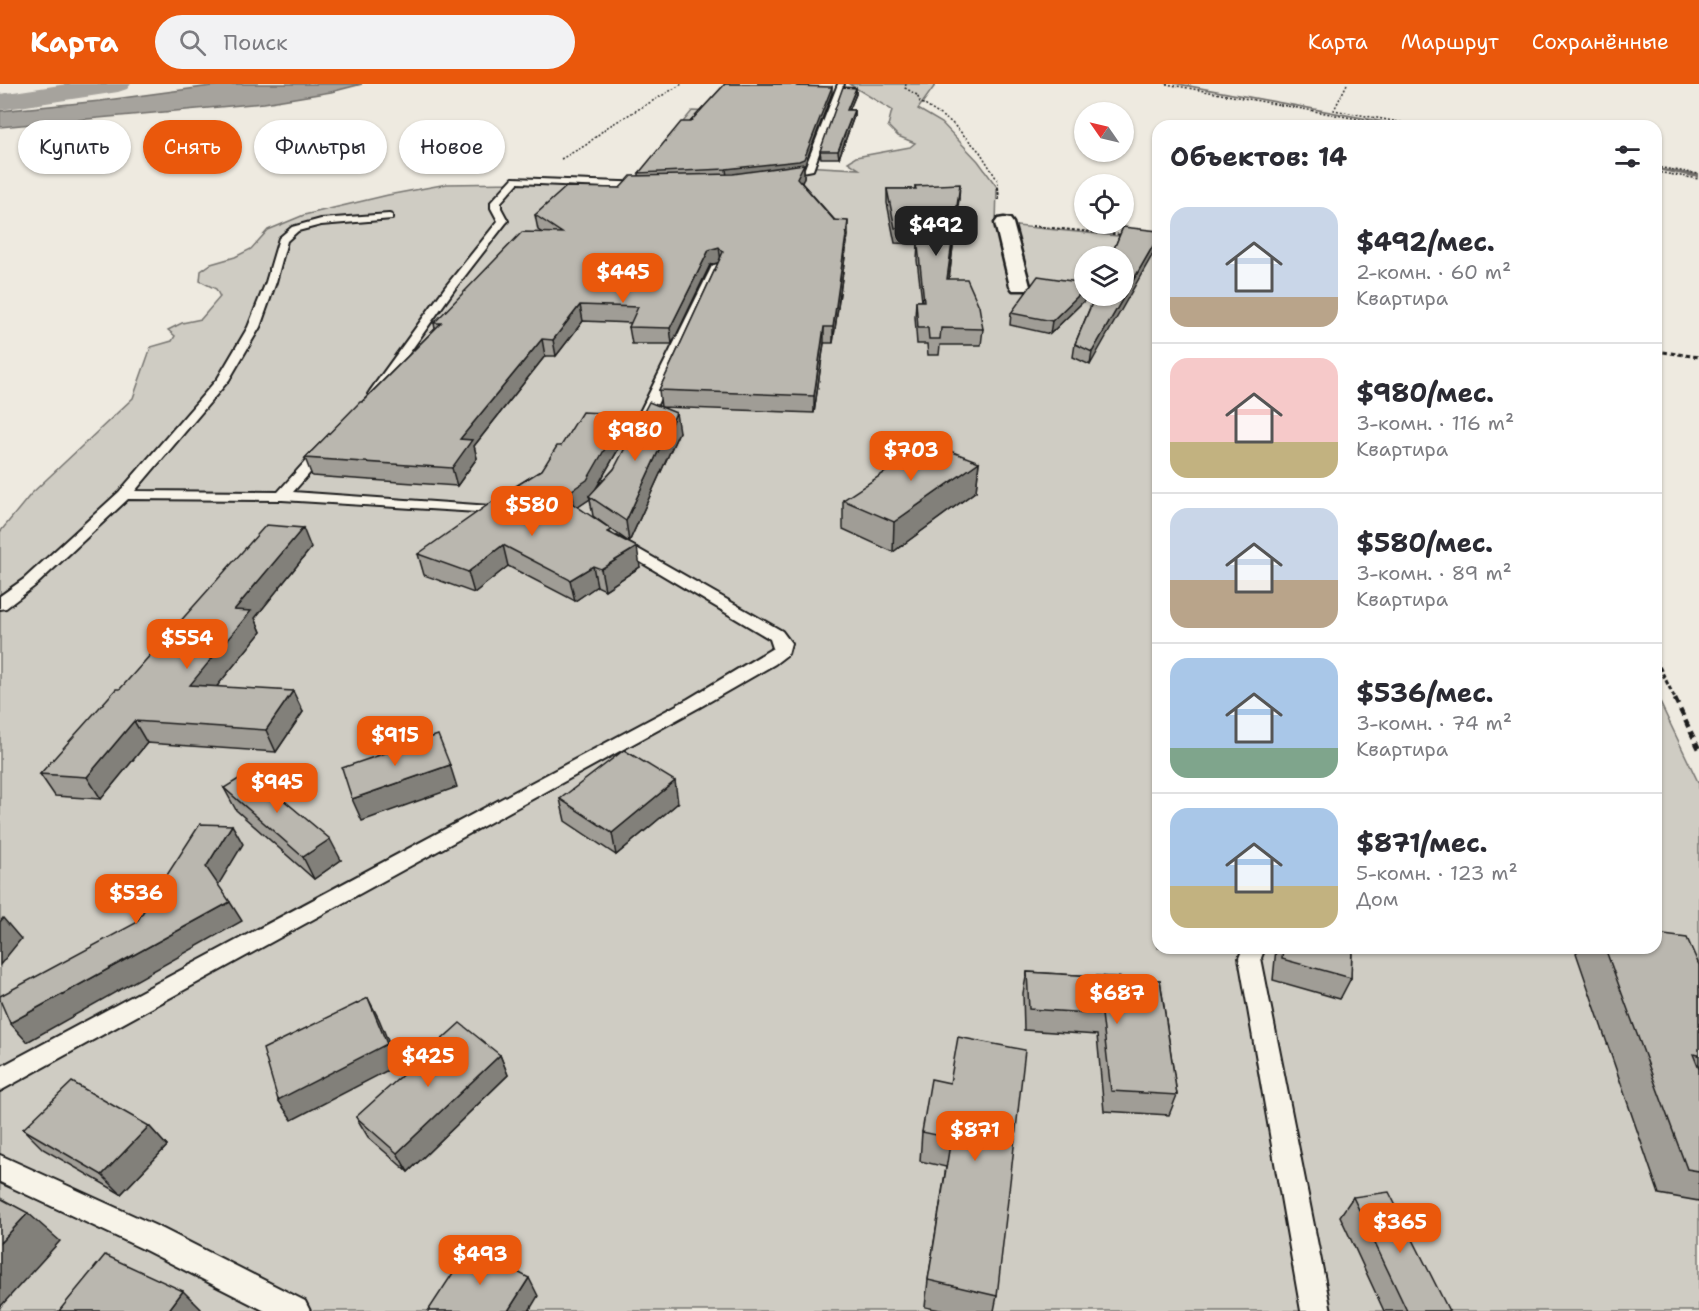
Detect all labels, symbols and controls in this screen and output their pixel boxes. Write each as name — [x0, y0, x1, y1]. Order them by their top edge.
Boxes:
search box — [155, 15, 575, 69]
text: Карта — [30, 23, 119, 61]
icon: search — [176, 26, 209, 59]
text: Поиск — [224, 28, 288, 57]
text: Карта — [1308, 28, 1368, 56]
text: Маршрут — [1401, 28, 1499, 56]
text: Сохранённые — [1532, 28, 1669, 56]
north arrow — [1074, 102, 1134, 162]
map controls — [1074, 102, 1134, 306]
chip: Купить — [18, 120, 131, 174]
chip: Снять — [143, 120, 242, 174]
chip: Фильтры — [254, 120, 387, 174]
chip: Новое — [399, 120, 505, 174]
text: Объектов: 14 — [1170, 139, 1347, 174]
icon: filters — [1611, 140, 1644, 173]
button: locate — [1074, 174, 1134, 234]
pin: $492 — [900, 206, 972, 257]
text: $492 — [909, 212, 963, 238]
text: $492/мес. — [1356, 224, 1495, 259]
icon: home — [1218, 231, 1290, 303]
button: layers — [1074, 246, 1134, 306]
pin: $445 — [587, 253, 659, 304]
text: $445 — [596, 259, 650, 285]
text: 2-комн. · 60 m² — [1356, 259, 1511, 285]
text: Квартира — [1356, 285, 1448, 311]
text: $980/мес. — [1356, 375, 1494, 410]
icon: home — [1218, 382, 1290, 454]
text: 3-комн. · 116 m² — [1356, 410, 1514, 436]
pin: $980 — [599, 411, 671, 462]
text: $980 — [608, 417, 662, 443]
pin: $703 — [875, 431, 947, 482]
text: Квартира — [1356, 436, 1448, 462]
text: $703 — [884, 437, 938, 463]
pin: $580 — [496, 486, 568, 537]
text: $580 — [505, 492, 559, 518]
text: $580/мес. — [1356, 525, 1493, 560]
icon: home — [1218, 532, 1290, 604]
text: 3-комн. · 89 m² — [1356, 560, 1512, 586]
text: Квартира — [1356, 586, 1448, 612]
pin: $554 — [151, 619, 223, 670]
text: $554 — [161, 625, 213, 651]
text: $536/мес. — [1356, 675, 1494, 710]
icon: home — [1218, 682, 1290, 754]
text: 3-комн. · 74 m² — [1356, 710, 1512, 736]
pin: $915 — [359, 716, 431, 767]
text: $915 — [371, 722, 419, 748]
text: Квартира — [1356, 736, 1448, 762]
pin: $945 — [241, 763, 313, 814]
text: $945 — [251, 769, 303, 795]
text: $871/мес. — [1356, 825, 1488, 860]
icon: home — [1218, 832, 1290, 904]
text: 5-комн. · 123 m² — [1356, 860, 1518, 886]
pin: $536 — [100, 874, 172, 925]
text: $536 — [109, 880, 163, 906]
text: Дом — [1356, 886, 1398, 912]
pin: $687 — [1081, 974, 1153, 1025]
text: $687 — [1089, 980, 1145, 1006]
pin: $425 — [392, 1037, 464, 1088]
text: $425 — [402, 1043, 454, 1069]
pin: $871 — [939, 1111, 1011, 1162]
text: $871 — [950, 1117, 1000, 1143]
pin: $365 — [1364, 1203, 1436, 1254]
text: $365 — [1373, 1209, 1427, 1235]
pin: $493 — [444, 1235, 516, 1286]
text: $493 — [453, 1241, 507, 1267]

